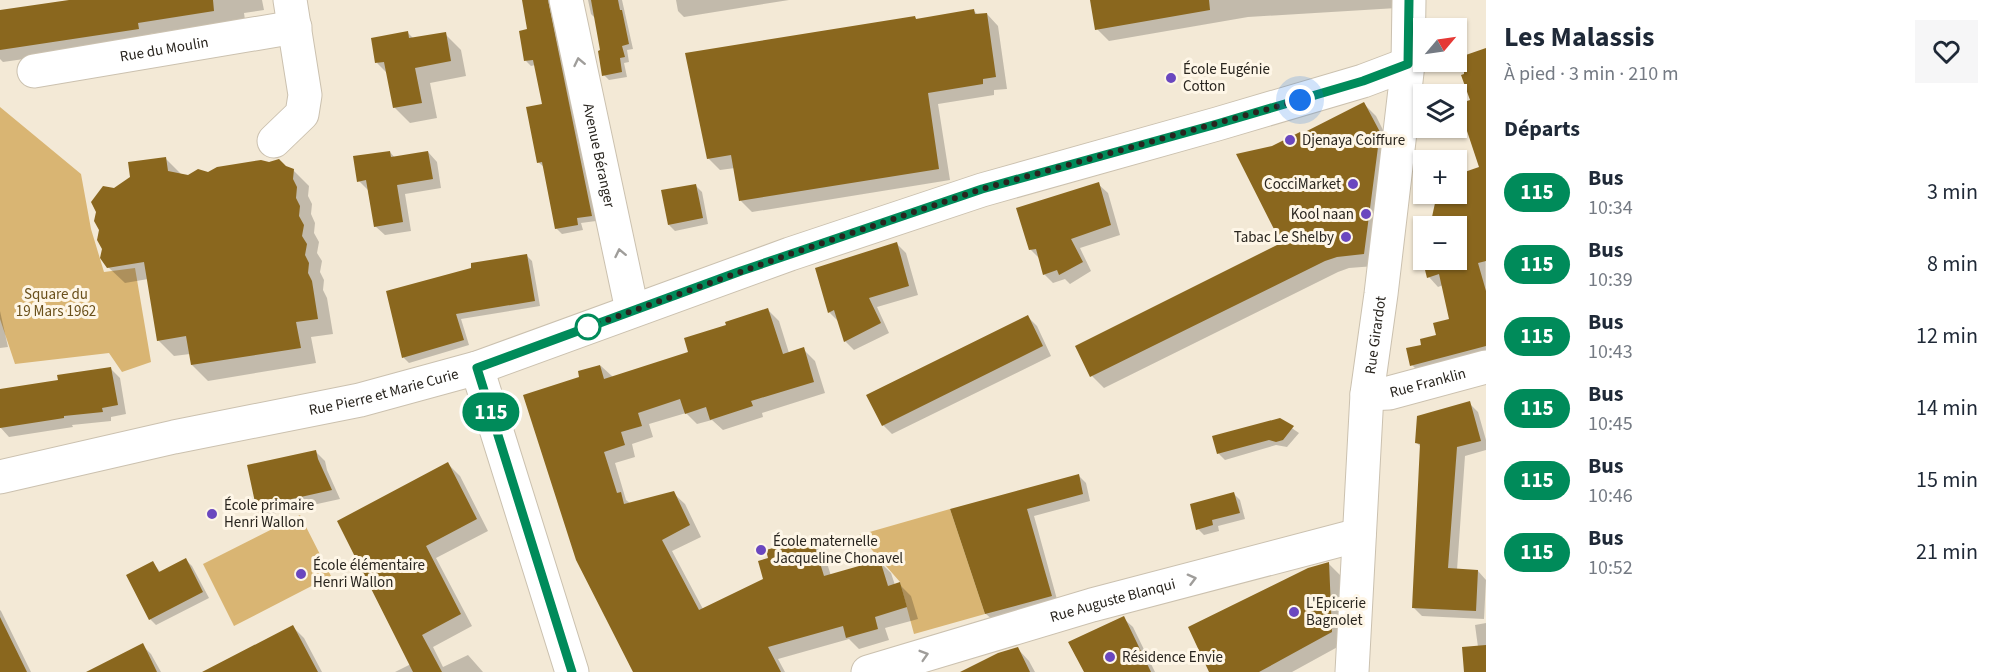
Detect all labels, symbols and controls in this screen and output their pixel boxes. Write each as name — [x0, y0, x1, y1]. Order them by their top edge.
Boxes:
text: Les Malassis — [1504, 17, 1654, 57]
north arrow — [1413, 18, 1467, 72]
map controls — [1413, 18, 1467, 270]
button: heart — [1915, 20, 1978, 83]
street label: Rue du Moulin — [118, 32, 210, 67]
one-way arrow — [573, 58, 586, 68]
place label: École Eugénie Cotton — [1183, 59, 1270, 97]
text: À pied · 3 min · 210 m — [1504, 60, 1679, 88]
marker: École Eugénie Cotton — [1164, 71, 1178, 85]
button: layers — [1413, 84, 1467, 138]
your location — [1285, 85, 1315, 115]
street label: Avenue Béranger — [577, 101, 620, 211]
text: Départs — [1504, 113, 1580, 145]
place label: Djenaya Coiffure — [1302, 130, 1405, 151]
marker: Djenaya Coiffure — [1283, 133, 1297, 147]
button: + — [1413, 150, 1467, 204]
text: Bus — [1588, 162, 1624, 194]
place label: CocciMarket — [1264, 174, 1341, 195]
text: 3 min — [1927, 176, 1978, 208]
marker: CocciMarket — [1346, 177, 1360, 191]
text: 115 — [1520, 177, 1554, 207]
text: 10:34 — [1588, 194, 1633, 222]
place label: Kool naan — [1291, 204, 1354, 225]
marker: Kool naan — [1359, 207, 1373, 221]
button: − — [1413, 216, 1467, 270]
place label: Tabac Le Shelby — [1234, 227, 1334, 248]
marker: Tabac Le Shelby — [1339, 230, 1353, 244]
text: Bus — [1588, 234, 1624, 266]
one-way arrow — [614, 248, 627, 258]
text: 8 min — [1927, 248, 1978, 280]
text: 115 — [1520, 249, 1554, 279]
text: 10:39 — [1588, 266, 1633, 294]
park label: Square du 19 Mars 1962 — [16, 284, 96, 322]
street label: Rue Girardot — [1360, 295, 1392, 376]
text: Bus — [1588, 306, 1624, 338]
unlabelled marker — [575, 314, 601, 340]
text: 12 min — [1916, 320, 1978, 352]
text: 115 — [1520, 321, 1554, 351]
text: 10:43 — [1588, 338, 1633, 366]
street label: Rue Franklin — [1387, 363, 1468, 403]
street label: Rue Pierre et Marie Curie — [307, 364, 461, 421]
text: Bus — [1588, 378, 1624, 410]
line badge: 115 — [456, 392, 526, 432]
text: 14 min — [1916, 392, 1978, 424]
text: 115 — [1520, 393, 1554, 423]
text: 115 — [474, 397, 508, 427]
text: 10:45 — [1588, 410, 1633, 438]
text: Bus — [1588, 450, 1624, 482]
text: 15 min — [1916, 464, 1978, 496]
text: 115 — [1520, 465, 1554, 495]
text: 10:46 — [1588, 482, 1633, 510]
place label: École primaire Henri Wallon — [224, 495, 314, 533]
marker: École primaire Henri Wallon — [205, 507, 219, 521]
text: Bus — [1588, 522, 1624, 554]
place label: École maternelle Jacqueline Chonavel — [773, 531, 903, 569]
text: 21 min — [1916, 536, 1978, 568]
text: 115 — [1520, 537, 1554, 567]
marker: École maternelle Jacqueline Chonavel — [754, 543, 768, 557]
text: 10:52 — [1588, 554, 1633, 582]
place label: École élémentaire Henri Wallon — [313, 555, 425, 593]
marker: École élémentaire Henri Wallon — [294, 567, 308, 581]
one-way arrow — [1187, 573, 1197, 586]
street label: Rue Auguste Blanqui — [1048, 574, 1178, 628]
place label: L'Epicerie Bagnolet — [1306, 593, 1366, 631]
marker: L'Epicerie Bagnolet — [1287, 605, 1301, 619]
place label: Résidence Envie — [1122, 647, 1223, 668]
one-way arrow — [918, 650, 929, 662]
marker: Résidence Envie — [1103, 650, 1117, 664]

